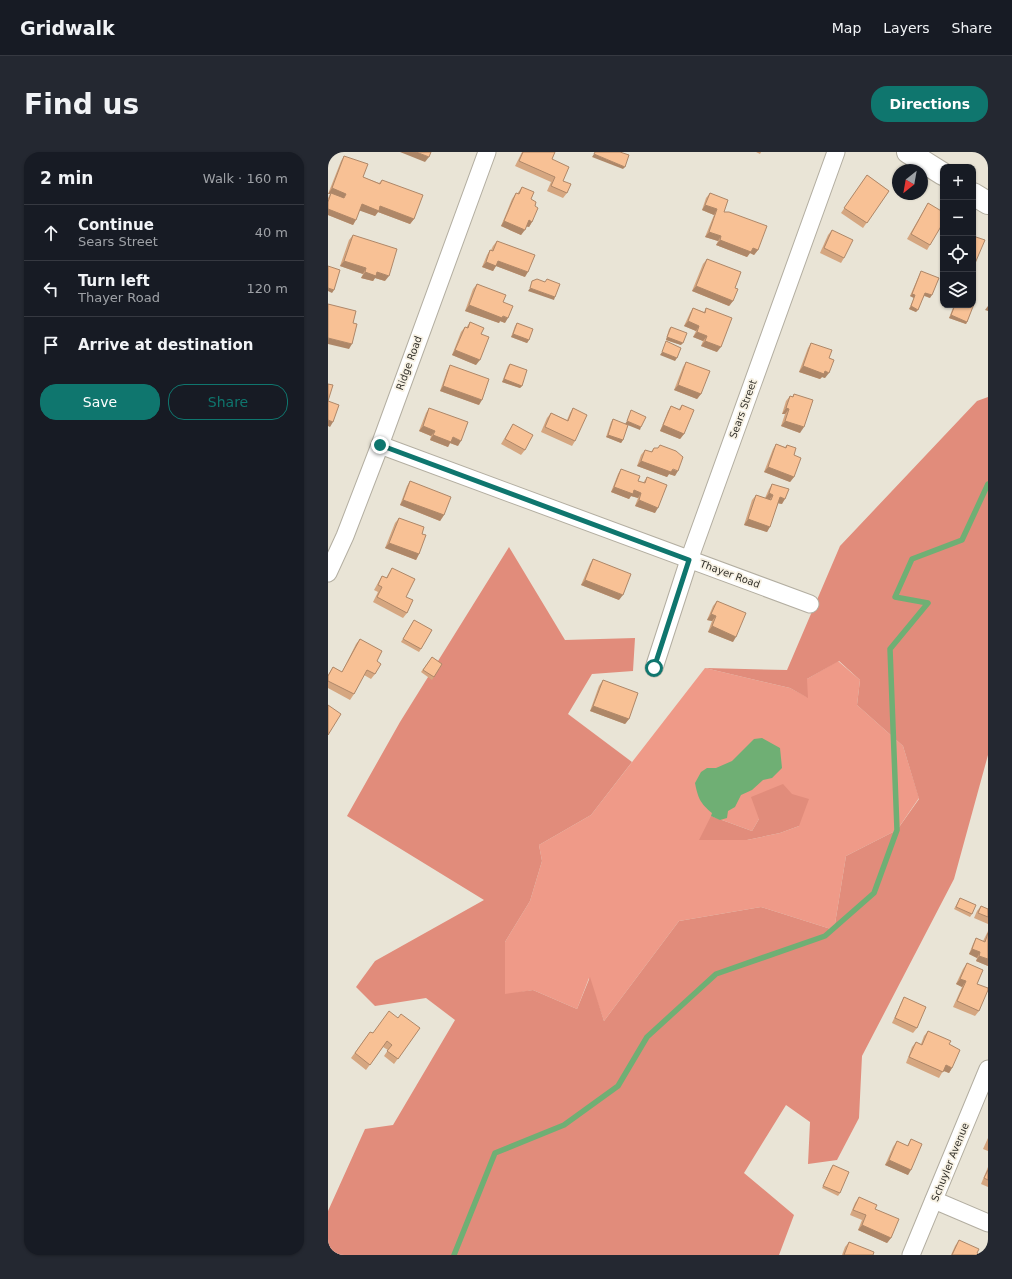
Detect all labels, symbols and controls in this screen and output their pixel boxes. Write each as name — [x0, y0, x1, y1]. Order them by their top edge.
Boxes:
text: Gridwalk — [20, 17, 115, 39]
text: Map — [832, 20, 861, 36]
text: Layers — [883, 20, 930, 36]
text: Share — [952, 20, 992, 36]
button: Directions — [871, 86, 988, 122]
text: Find us — [24, 88, 139, 121]
north arrow — [892, 164, 928, 200]
map controls — [940, 164, 976, 308]
button: + — [940, 164, 976, 200]
text: 2 min — [40, 168, 93, 188]
text: Walk · 160 m — [203, 171, 288, 186]
button: − — [940, 200, 976, 236]
text: Continue — [78, 216, 154, 234]
icon: ahead — [40, 222, 62, 244]
text: 40 m — [255, 225, 288, 240]
text: Sears Street — [78, 234, 158, 249]
button: locate — [940, 236, 976, 272]
text: Turn left — [78, 272, 150, 290]
button: layers — [940, 272, 976, 308]
icon: left — [40, 278, 62, 300]
text: 120 m — [246, 281, 288, 296]
text: Thayer Road — [78, 290, 160, 305]
icon: arrive — [40, 334, 62, 356]
street label: Ridge Road — [394, 334, 424, 392]
text: Arrive at destination — [78, 336, 253, 354]
street label: Sears Street — [727, 378, 759, 440]
button: Save — [40, 384, 160, 420]
button: Share — [168, 384, 288, 420]
route end — [371, 436, 389, 454]
street label: Thayer Road — [698, 558, 761, 590]
route start — [645, 659, 663, 677]
street label: Schuyler Avenue — [929, 1121, 971, 1203]

